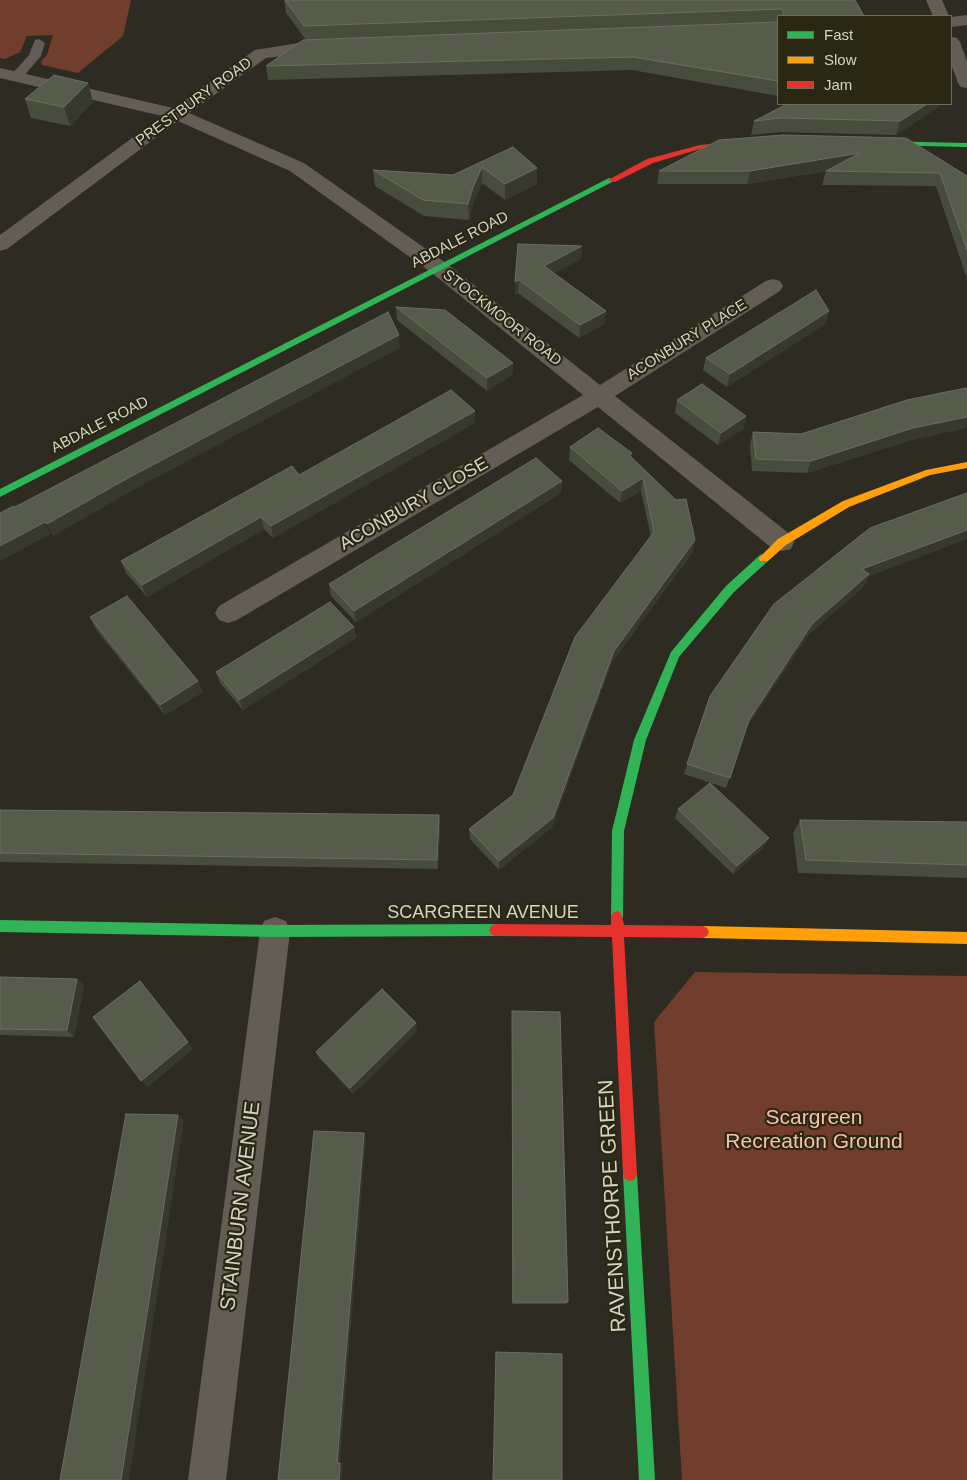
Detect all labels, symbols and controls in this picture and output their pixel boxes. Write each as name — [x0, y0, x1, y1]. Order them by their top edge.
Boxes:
legend — [777, 15, 952, 105]
text: Fast — [824, 26, 853, 43]
text: Slow — [824, 51, 857, 68]
street label: PRESTBURY ROAD — [133, 54, 255, 150]
text: Jam — [824, 76, 852, 93]
street label: ABDALE ROAD — [408, 208, 512, 272]
street label: STOCKMOOR ROAD — [439, 266, 565, 370]
street label: ACONBURY PLACE — [624, 296, 750, 384]
street label: ABDALE ROAD — [48, 393, 152, 457]
street label: ACONBURY CLOSE — [336, 453, 492, 555]
street label: SCARGREEN AVENUE — [387, 902, 579, 924]
street label: RAVENSTHORPE GREEN — [594, 1079, 632, 1333]
street label: STAINBURN AVENUE — [216, 1100, 266, 1312]
park label: Scargreen Recreation Ground — [725, 1105, 903, 1155]

